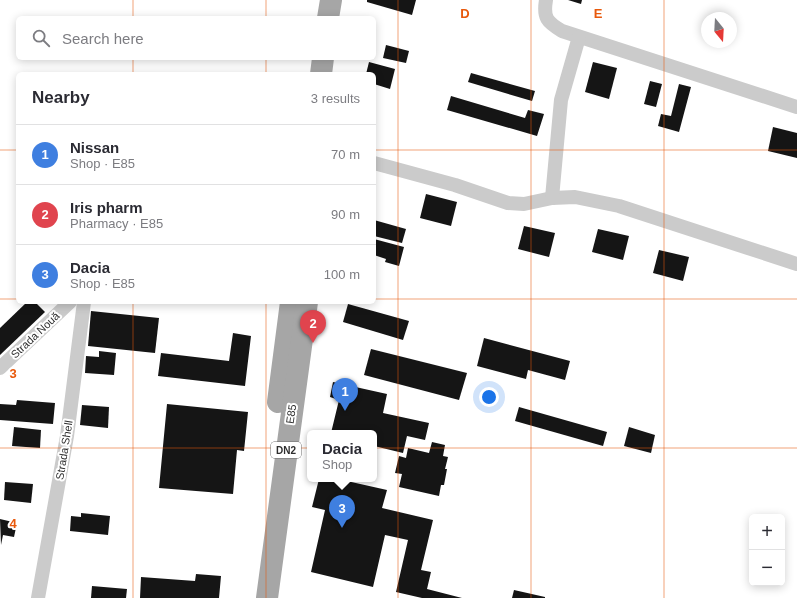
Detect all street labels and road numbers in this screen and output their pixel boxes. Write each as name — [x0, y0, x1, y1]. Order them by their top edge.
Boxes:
street label: Strada Nouă — [8, 309, 62, 360]
street label: E85 — [284, 403, 298, 425]
street label: Strada Shell — [53, 419, 75, 481]
road number: DN2 — [271, 442, 301, 458]

